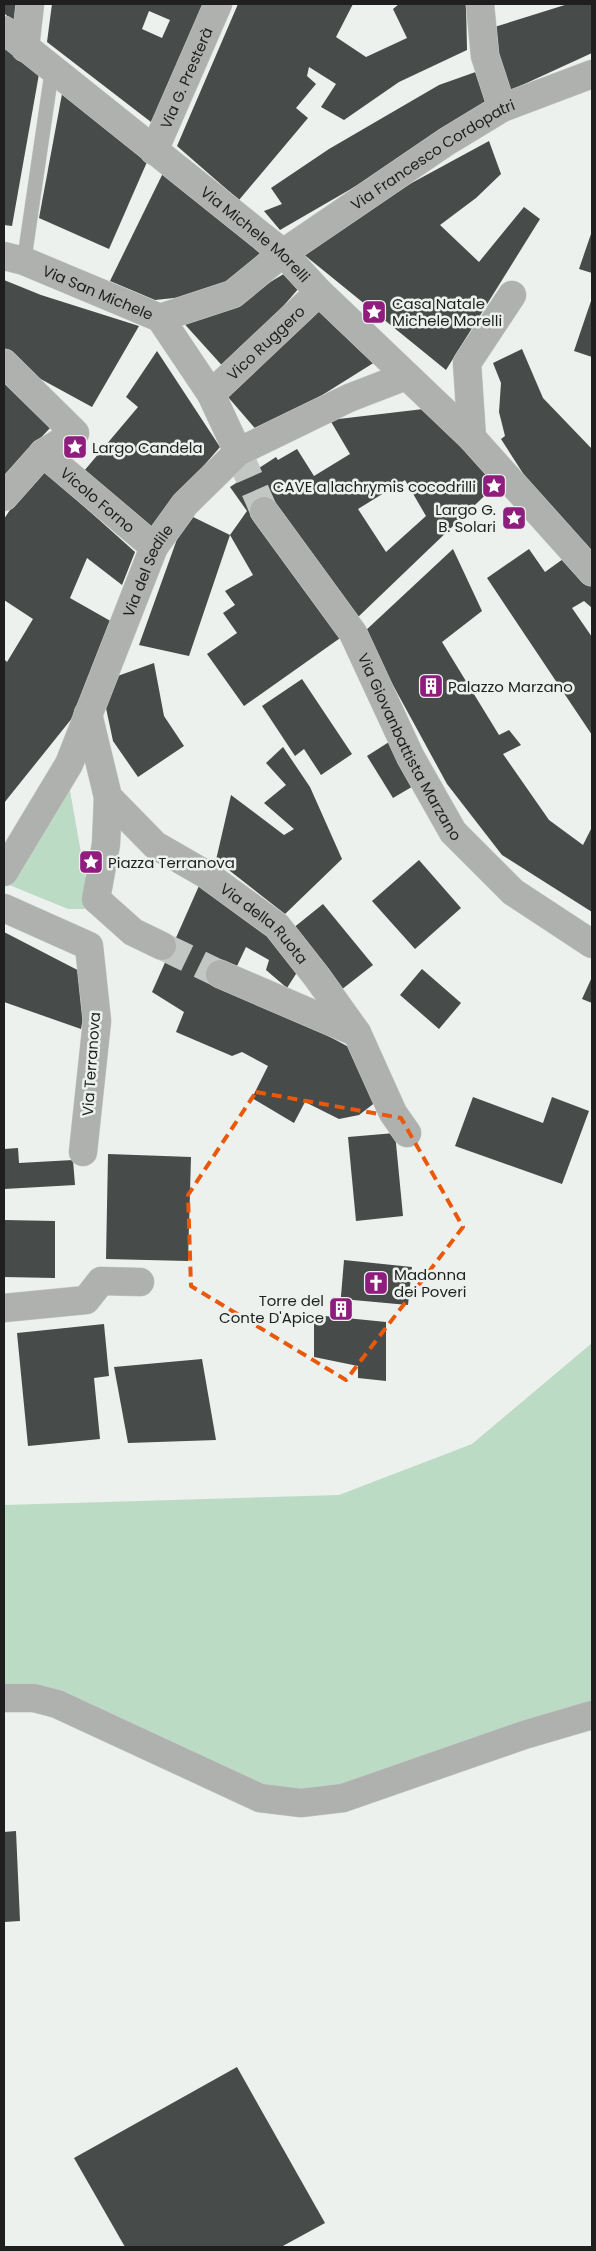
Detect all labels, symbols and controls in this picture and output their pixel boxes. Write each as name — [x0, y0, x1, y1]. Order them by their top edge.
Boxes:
street label: Via G. Presterà — [155, 24, 217, 132]
street label: Via Francesco Cordopatri — [346, 94, 517, 215]
street label: Via Michele Morelli — [197, 181, 315, 287]
street label: Via San Michele — [40, 260, 157, 325]
place label: Casa Natale Michele Morelli — [392, 293, 502, 331]
place icon: Casa Natale Michele Morelli — [361, 299, 387, 325]
street label: Vico Ruggero — [222, 300, 309, 385]
place icon: Largo Candela — [62, 434, 88, 460]
place label: Largo Candela — [92, 437, 203, 458]
street label: Vicolo Forno — [56, 462, 140, 537]
place icon: CAVE a lachrymis cocodrilli — [481, 473, 507, 499]
place label: CAVE a lachrymis cocodrilli — [273, 476, 476, 497]
place label: Largo G. B. Solari — [435, 499, 496, 537]
place icon: Largo G. B. Solari — [501, 505, 527, 531]
street label: Via del Sedile — [117, 520, 178, 620]
street label: Via Giovanbattista Marzano — [353, 649, 466, 845]
building icon: Palazzo Marzano — [418, 673, 444, 699]
place label: Palazzo Marzano — [448, 676, 573, 697]
place icon: Piazza Terranova — [78, 849, 104, 875]
place label: Piazza Terranova — [108, 852, 235, 873]
street label: Via della Ruota — [216, 878, 313, 968]
street label: Via Terranova — [77, 1011, 105, 1117]
place label: Madonna dei Poveri — [394, 1264, 466, 1302]
church icon: Madonna dei Poveri — [363, 1270, 389, 1296]
place label: Torre del Conte D'Apice — [219, 1290, 324, 1328]
building icon: Torre del Conte D'Apice — [328, 1296, 354, 1322]

